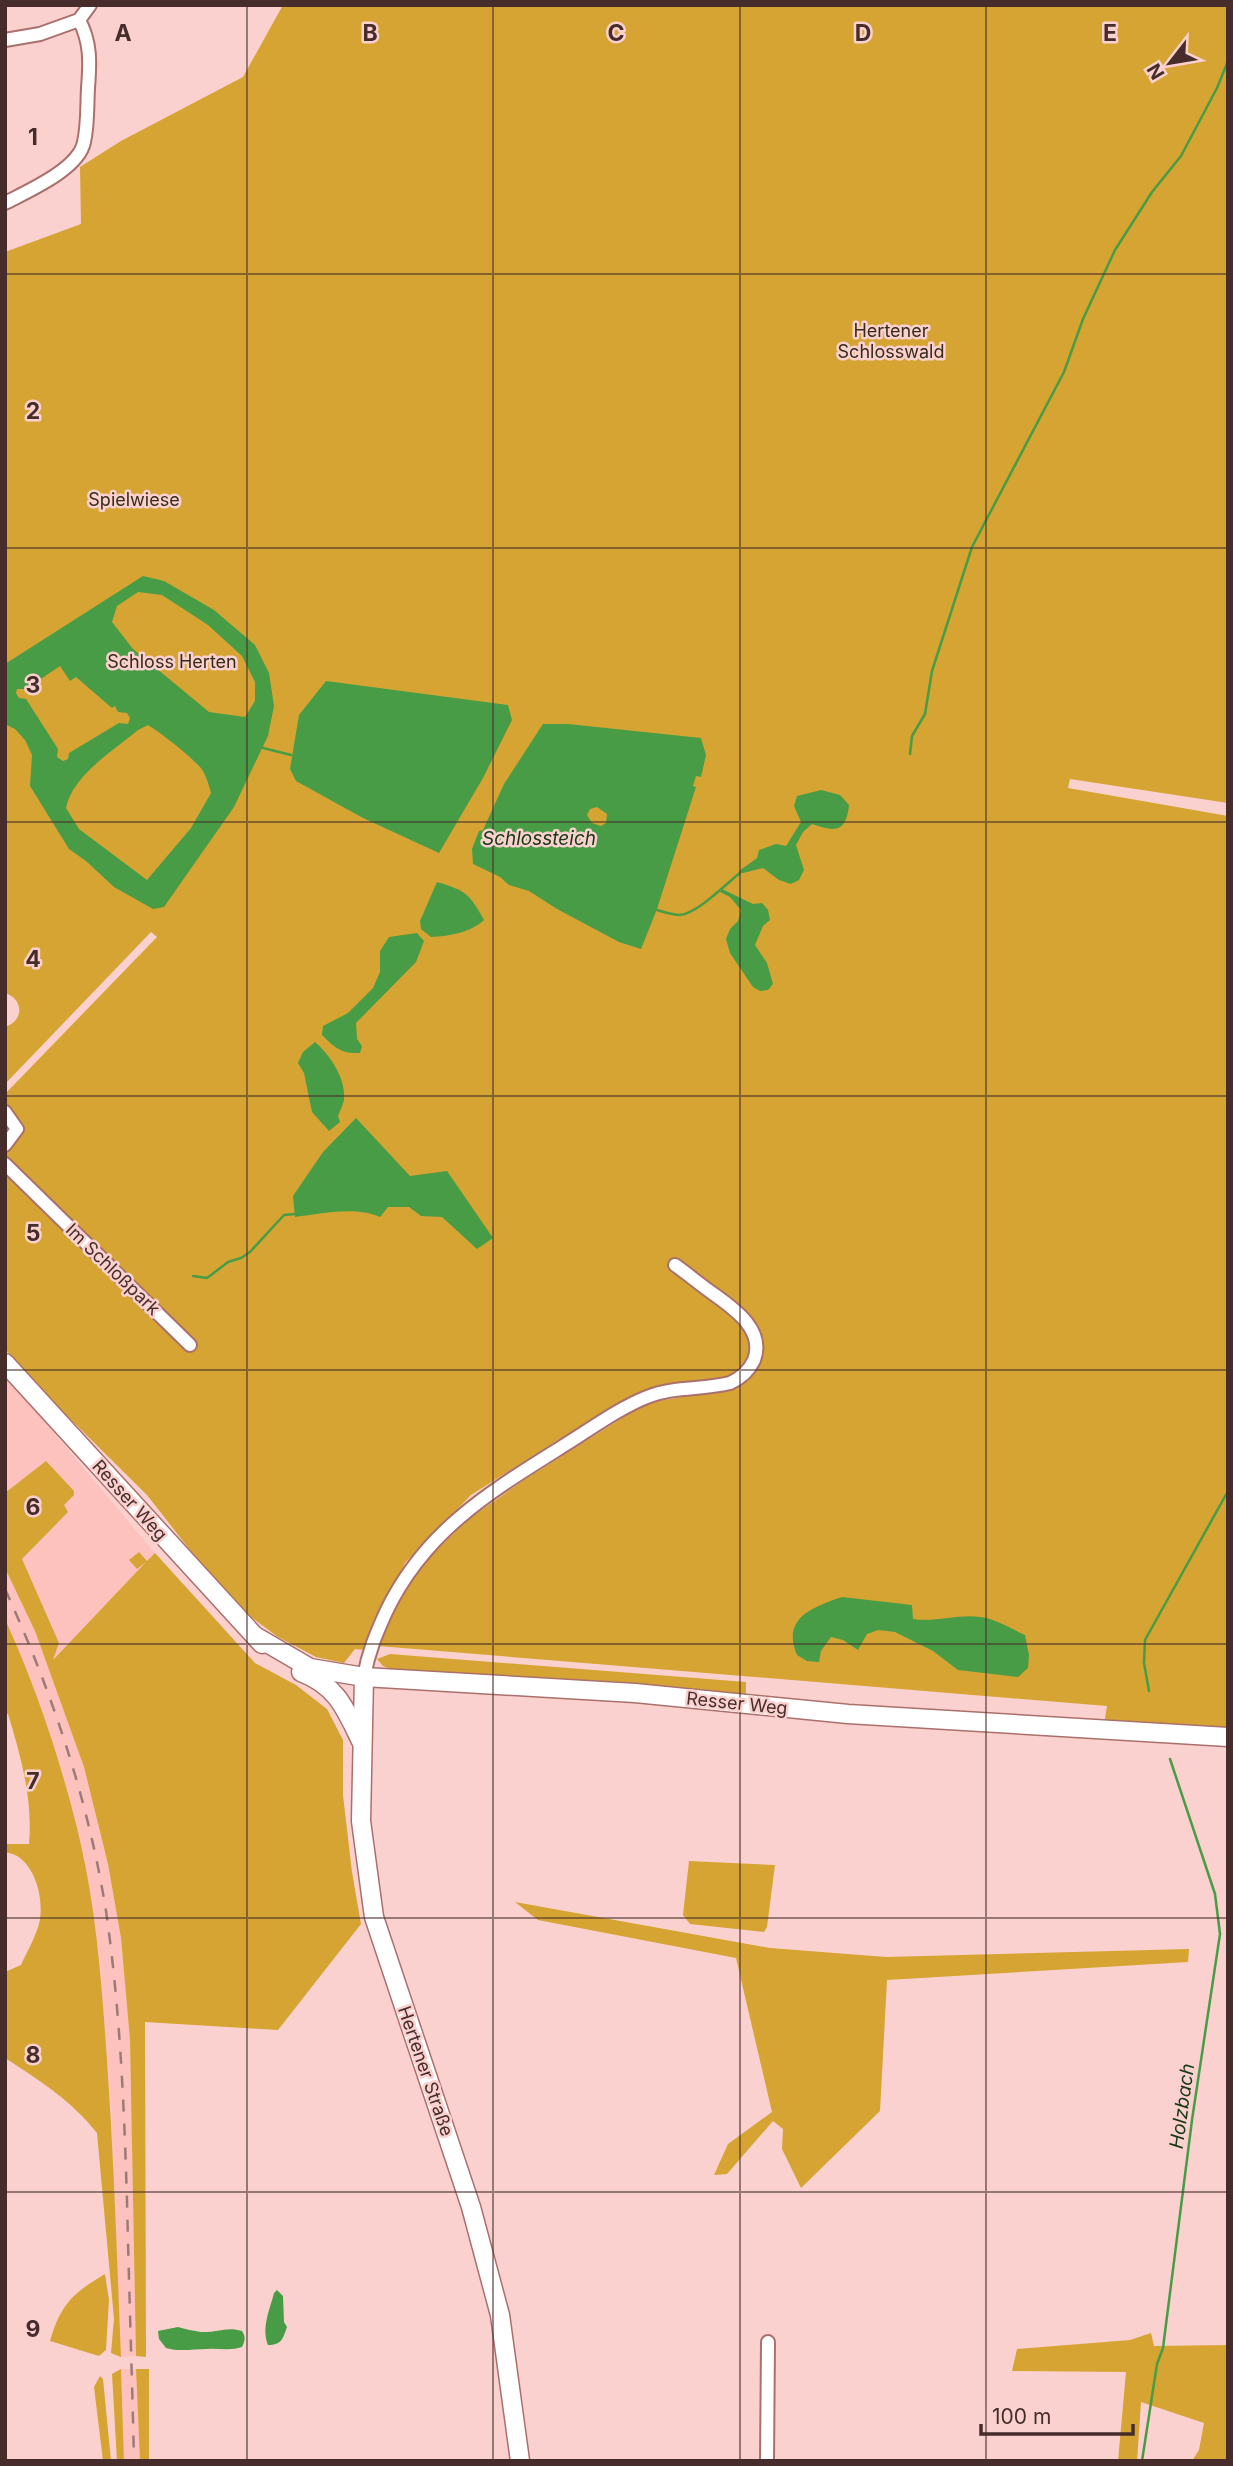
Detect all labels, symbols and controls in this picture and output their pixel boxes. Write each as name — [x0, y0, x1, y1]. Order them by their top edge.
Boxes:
text: A — [114, 19, 132, 47]
text: B — [362, 19, 378, 47]
text: C — [607, 19, 625, 47]
text: D — [855, 19, 871, 47]
text: E — [1103, 19, 1117, 47]
north arrow — [1135, 28, 1205, 98]
text: N — [1142, 59, 1169, 84]
text: 1 — [28, 123, 38, 151]
park label: Hertener Schlosswald — [838, 320, 944, 362]
text: 2 — [26, 397, 40, 425]
park label: Spielwiese — [88, 489, 180, 510]
park label: Schloss Herten — [107, 651, 237, 672]
text: 3 — [26, 671, 40, 699]
water label: Schlossteich — [482, 827, 596, 850]
text: 4 — [25, 945, 41, 973]
text: 5 — [26, 1219, 40, 1247]
street label: Im Schloßpark — [62, 1219, 164, 1319]
street label: Resser Weg — [88, 1455, 172, 1545]
text: 6 — [26, 1493, 40, 1521]
street label: Resser Weg — [685, 1687, 789, 1719]
text: 7 — [26, 1767, 40, 1795]
street label: Hertener Straße — [394, 2003, 458, 2139]
text: 8 — [26, 2041, 40, 2069]
water label: Holzbach — [1165, 2062, 1199, 2150]
text: 9 — [26, 2315, 40, 2343]
scale bar — [981, 2392, 1133, 2436]
text: 100 m — [992, 2404, 1051, 2429]

